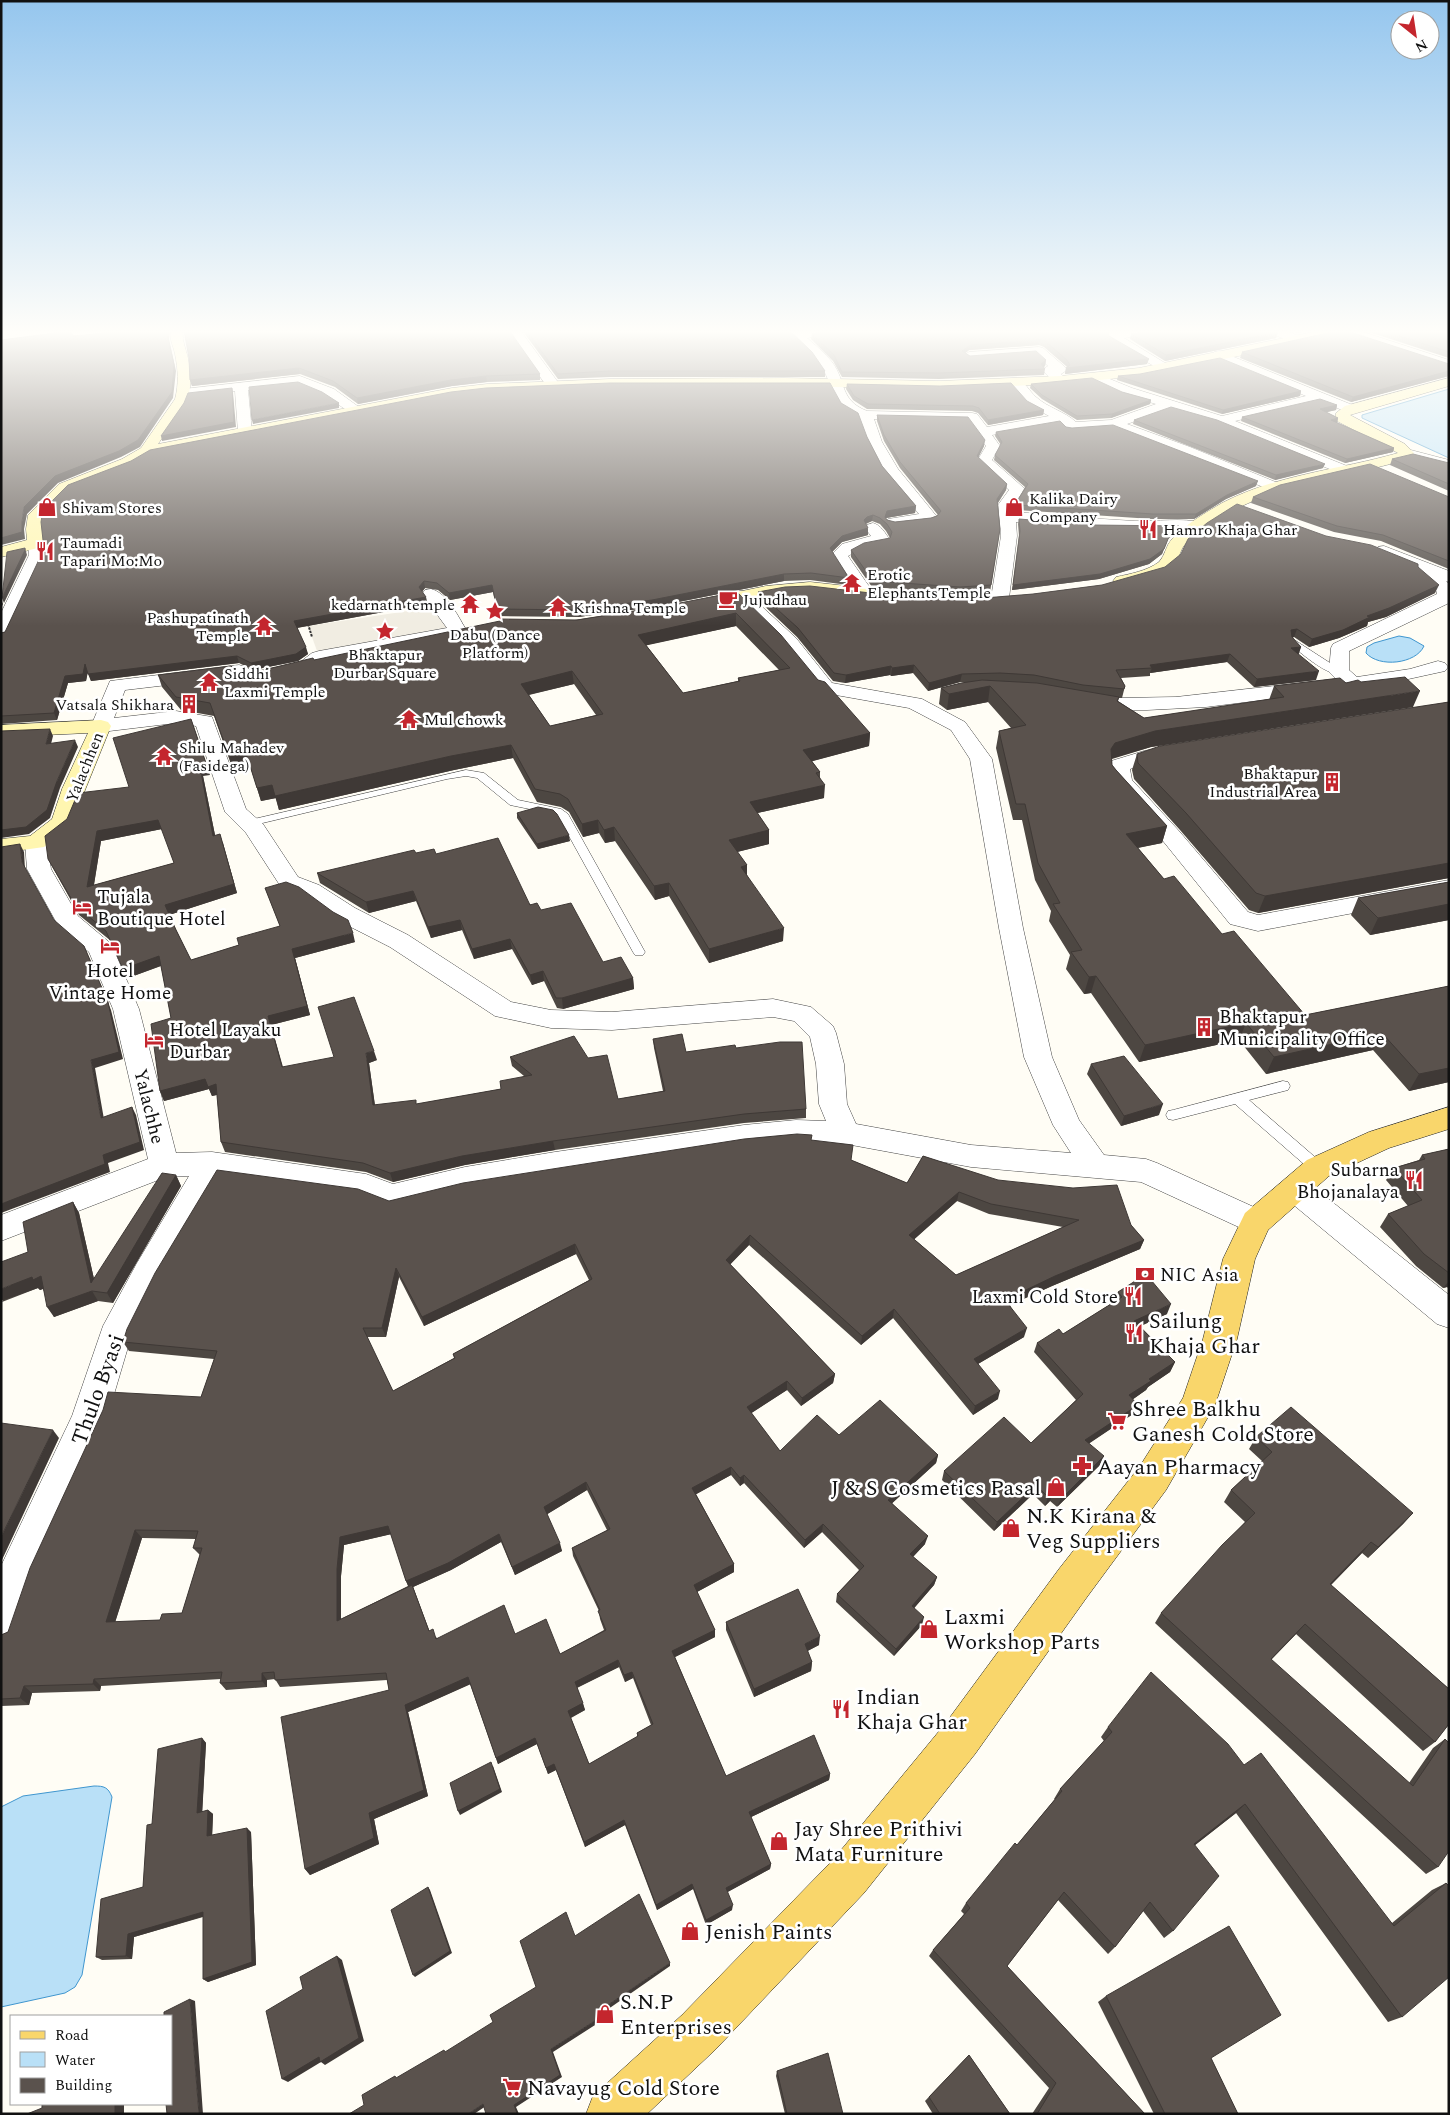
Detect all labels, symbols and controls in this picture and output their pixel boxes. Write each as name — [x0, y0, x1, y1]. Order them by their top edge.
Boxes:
north arrow — [1390, 10, 1440, 60]
text: N — [1411, 34, 1431, 58]
place label: Kalika Dairy Company — [1029, 487, 1119, 529]
shop icon: Shivam Stores — [36, 496, 58, 518]
place label: Shivam Stores — [62, 496, 162, 520]
shop icon: Kalika Dairy Company — [1003, 496, 1025, 518]
restaurant icon: Hamro Khaja Ghar — [1137, 518, 1159, 540]
place label: Hamro Khaja Ghar — [1163, 518, 1297, 542]
place label: Taumadi Tapari Mo:Mo — [60, 531, 162, 573]
restaurant icon: Taumadi Tapari Mo:Mo — [34, 540, 56, 562]
place label: Erotic ElephantsTemple — [867, 563, 991, 605]
temple icon: Erotic ElephantsTemple — [841, 572, 863, 594]
cafe icon: Jujudhau — [717, 588, 739, 610]
place label: Jujudhau — [743, 588, 807, 612]
place label: kedarnath temple — [331, 593, 455, 617]
temple icon: kedarnath temple — [459, 593, 481, 615]
temple icon: Krishna Temple — [547, 596, 569, 618]
place label: Krishna Temple — [573, 596, 686, 620]
place icon: Dabu (Dance Platform) — [484, 600, 506, 622]
place label: Pashupatinath Temple — [146, 606, 249, 648]
temple icon: Pashupatinath Temple — [253, 615, 275, 637]
place icon: Bhaktapur Durbar Square — [374, 620, 396, 642]
place label: Dabu (Dance Platform) — [449, 623, 541, 665]
place label: Bhaktapur Durbar Square — [333, 643, 437, 685]
place label: Siddhi Laxmi Temple — [224, 662, 326, 704]
temple icon: Siddhi Laxmi Temple — [198, 671, 220, 693]
place label: Vatsala Shikhara — [55, 693, 174, 717]
building icon: Vatsala Shikhara — [178, 693, 200, 715]
temple icon: Mul chowk — [398, 708, 420, 730]
place label: Mul chowk — [424, 708, 504, 732]
street label: Yalachhen — [60, 729, 110, 806]
place label: Shilu Mahadev (Fasidega) — [179, 736, 285, 778]
temple icon: Shilu Mahadev (Fasidega) — [153, 745, 175, 767]
place label: Bhaktapur Industrial Area — [1209, 762, 1317, 804]
building icon: Bhaktapur Industrial Area — [1321, 771, 1343, 793]
place label: Tujala Boutique Hotel — [97, 883, 226, 934]
hotel icon: Tujala Boutique Hotel — [71, 896, 93, 918]
hotel icon: Hotel Vintage Home — [99, 935, 121, 957]
place label: Hotel Vintage Home — [49, 957, 171, 1008]
place label: Bhaktapur Municipality Office — [1219, 1003, 1385, 1054]
place label: Hotel Layaku Durbar — [169, 1016, 282, 1067]
building icon: Bhaktapur Municipality Office — [1193, 1016, 1215, 1038]
hotel icon: Hotel Layaku Durbar — [143, 1029, 165, 1051]
street label: Yalachhe — [125, 1066, 172, 1147]
place label: Subarna Bhojanalaya — [1297, 1156, 1400, 1207]
restaurant icon: Subarna Bhojanalaya — [1403, 1169, 1425, 1191]
place label: NIC Asia — [1160, 1261, 1239, 1290]
bank icon: NIC Asia — [1134, 1263, 1156, 1285]
place label: Laxmi Cold Store — [971, 1283, 1118, 1312]
restaurant icon: Laxmi Cold Store — [1122, 1285, 1144, 1307]
place label: Sailung Khaja Ghar — [1149, 1305, 1260, 1363]
restaurant icon: Sailung Khaja Ghar — [1123, 1322, 1145, 1344]
street label: Thulo Byasi — [63, 1329, 134, 1450]
place label: Shree Balkhu Ganesh Cold Store — [1132, 1393, 1314, 1451]
supermarket icon: Shree Balkhu Ganesh Cold Store — [1106, 1410, 1128, 1432]
place label: Aayan Pharmacy — [1097, 1451, 1262, 1484]
pharmacy icon: Aayan Pharmacy — [1071, 1455, 1093, 1477]
place label: J & S Cosmetics Pasal — [831, 1472, 1041, 1505]
shop icon: J & S Cosmetics Pasal — [1045, 1476, 1067, 1498]
place label: N.K Kirana & Veg Suppliers — [1026, 1500, 1161, 1558]
shop icon: N.K Kirana & Veg Suppliers — [1000, 1517, 1022, 1539]
place label: Laxmi Workshop Parts — [944, 1601, 1100, 1659]
shop icon: Laxmi Workshop Parts — [918, 1618, 940, 1640]
place label: Indian Khaja Ghar — [856, 1681, 967, 1739]
restaurant icon: Indian Khaja Ghar — [830, 1698, 852, 1720]
place label: Jay Shree Prithivi Mata Furniture — [794, 1813, 963, 1871]
shop icon: Jay Shree Prithivi Mata Furniture — [768, 1830, 790, 1852]
place label: Jenish Paints — [705, 1916, 833, 1949]
shop icon: Jenish Paints — [679, 1920, 701, 1942]
place label: S.N.P Enterprises — [620, 1986, 732, 2044]
shop icon: S.N.P Enterprises — [594, 2003, 616, 2025]
legend — [10, 2015, 172, 2105]
text: Road — [55, 2024, 89, 2047]
text: Water — [55, 2049, 95, 2072]
place label: Navayug Cold Store — [527, 2072, 720, 2105]
text: Building — [55, 2074, 112, 2097]
supermarket icon: Navayug Cold Store — [501, 2076, 523, 2098]

